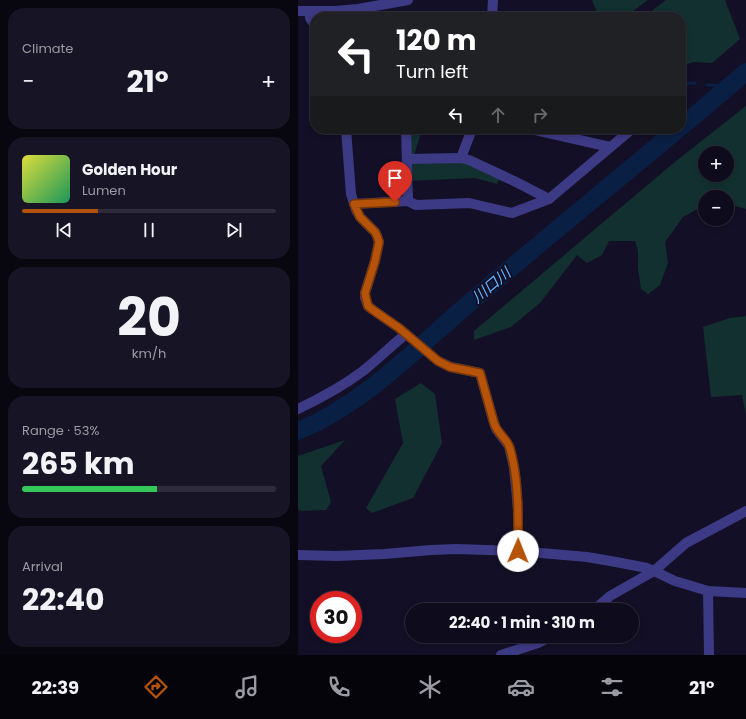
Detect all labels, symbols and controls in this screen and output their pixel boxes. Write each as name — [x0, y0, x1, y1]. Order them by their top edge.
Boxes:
text: 120 m — [396, 21, 476, 60]
icon: left — [330, 28, 382, 80]
text: Climate — [22, 39, 73, 58]
text: Turn left — [396, 59, 468, 84]
text: 21° — [126, 60, 169, 103]
text: − — [22, 66, 34, 97]
text: + — [261, 66, 276, 97]
icon: left — [445, 104, 467, 126]
icon: ahead — [487, 104, 509, 126]
icon: right — [529, 104, 551, 126]
map controls — [698, 146, 734, 226]
button: + — [698, 146, 734, 182]
text: Golden Hour — [82, 159, 177, 180]
pin — [378, 161, 412, 202]
icon: arrive — [384, 167, 406, 189]
text: Lumen — [82, 181, 126, 200]
button: − — [698, 190, 734, 226]
icon: previous — [53, 219, 75, 241]
icon: pause — [138, 219, 160, 241]
icon: next — [223, 219, 245, 241]
water label: 川口川 — [467, 261, 517, 308]
text: 20 — [117, 281, 181, 354]
text: km/h — [132, 344, 166, 363]
text: Range · 53% — [22, 421, 99, 440]
text: 265 km — [22, 442, 134, 485]
position arrow — [497, 530, 539, 572]
text: Arrival — [22, 557, 63, 576]
text: 22:40 — [22, 578, 105, 621]
speed limit sign: 30 — [310, 591, 362, 643]
text: 22:40 · 1 min · 310 m — [449, 612, 595, 633]
icon: directions — [142, 673, 170, 701]
icon: music — [233, 673, 261, 701]
icon: phone — [325, 673, 353, 701]
icon: climate — [416, 673, 444, 701]
icon: car — [507, 673, 535, 701]
icon: filters — [598, 673, 626, 701]
text: 22:39 — [32, 675, 79, 700]
text: 21° — [689, 675, 714, 700]

